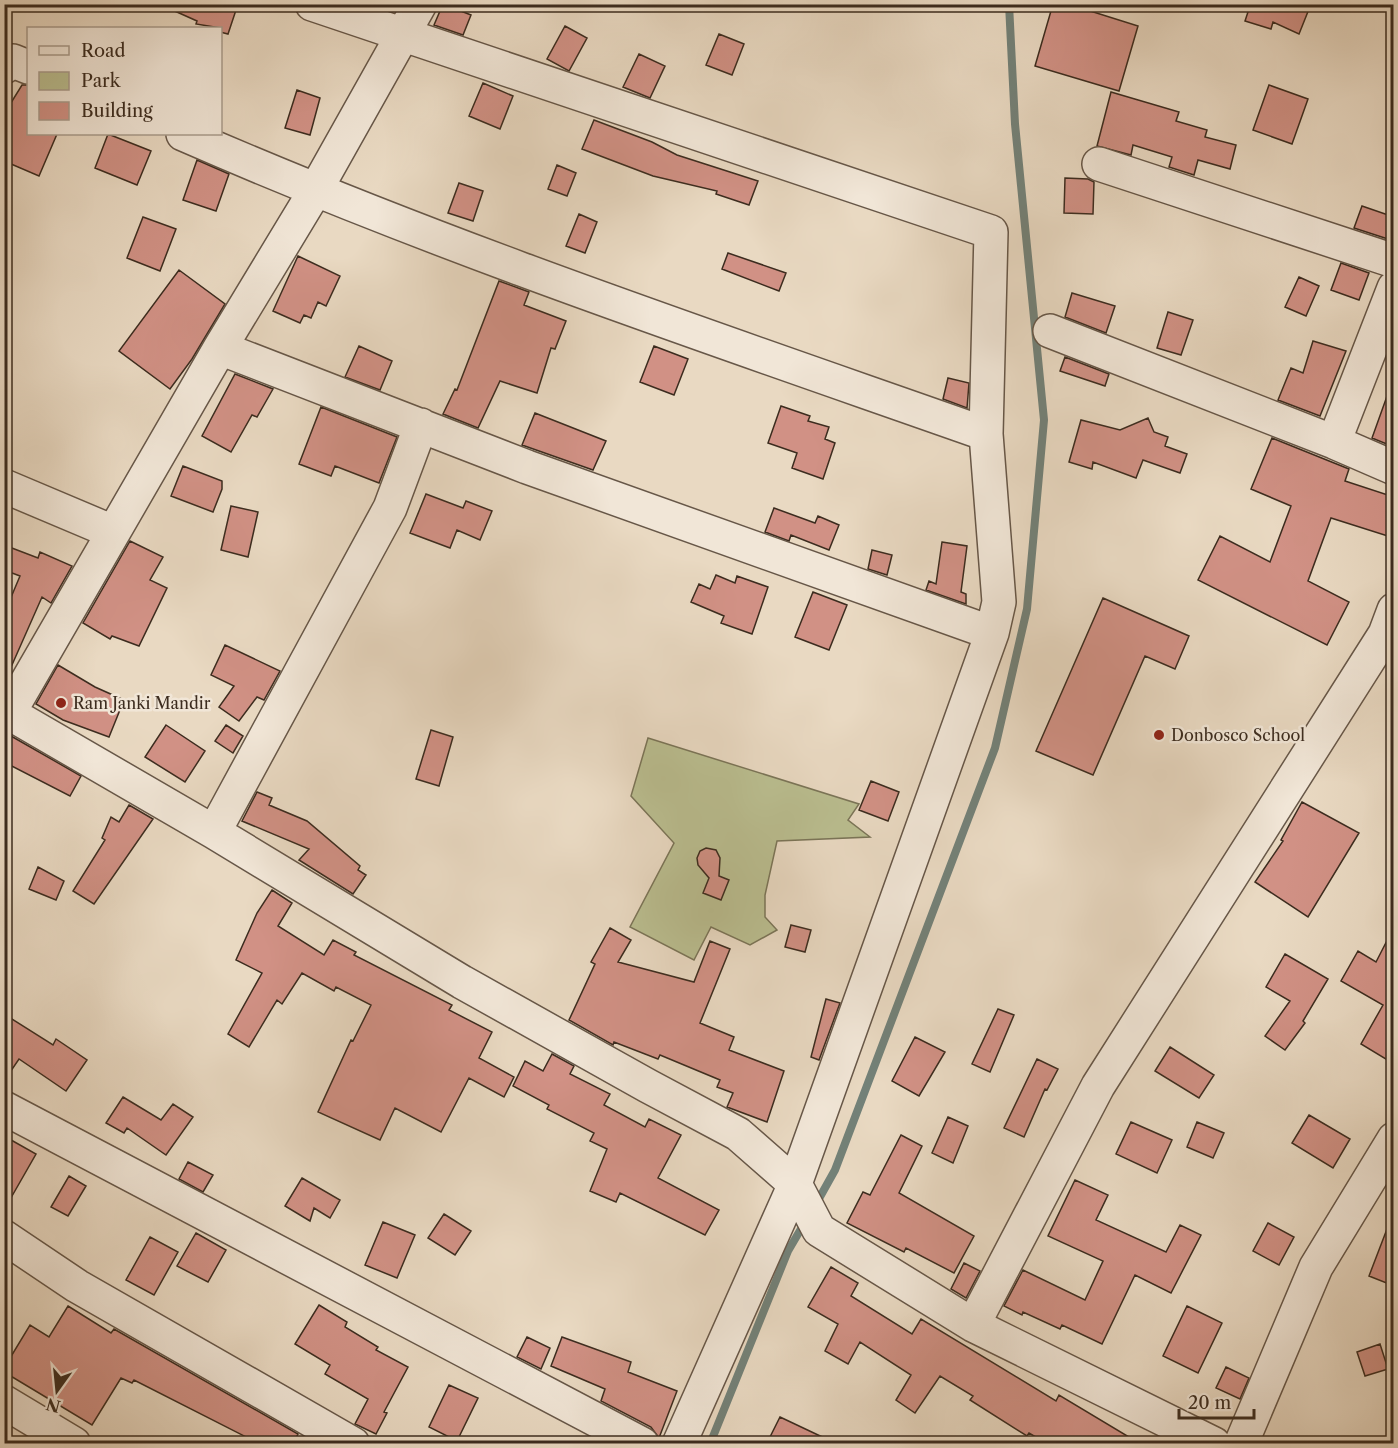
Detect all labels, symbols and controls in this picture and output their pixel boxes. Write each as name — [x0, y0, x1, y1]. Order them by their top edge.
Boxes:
legend — [27, 27, 222, 135]
text: Road — [81, 40, 126, 62]
text: Park — [81, 70, 122, 92]
text: Building — [81, 100, 153, 122]
place label: Ram Janki Mandir — [73, 693, 211, 713]
marker: Ram Janki Mandir — [54, 696, 68, 710]
place label: Donbosco School — [1171, 725, 1305, 745]
marker: Donbosco School — [1152, 728, 1166, 742]
north arrow — [27, 1361, 87, 1421]
scale bar — [1179, 1382, 1254, 1420]
text: 20 m — [1188, 1392, 1232, 1414]
text: N — [44, 1394, 62, 1417]

